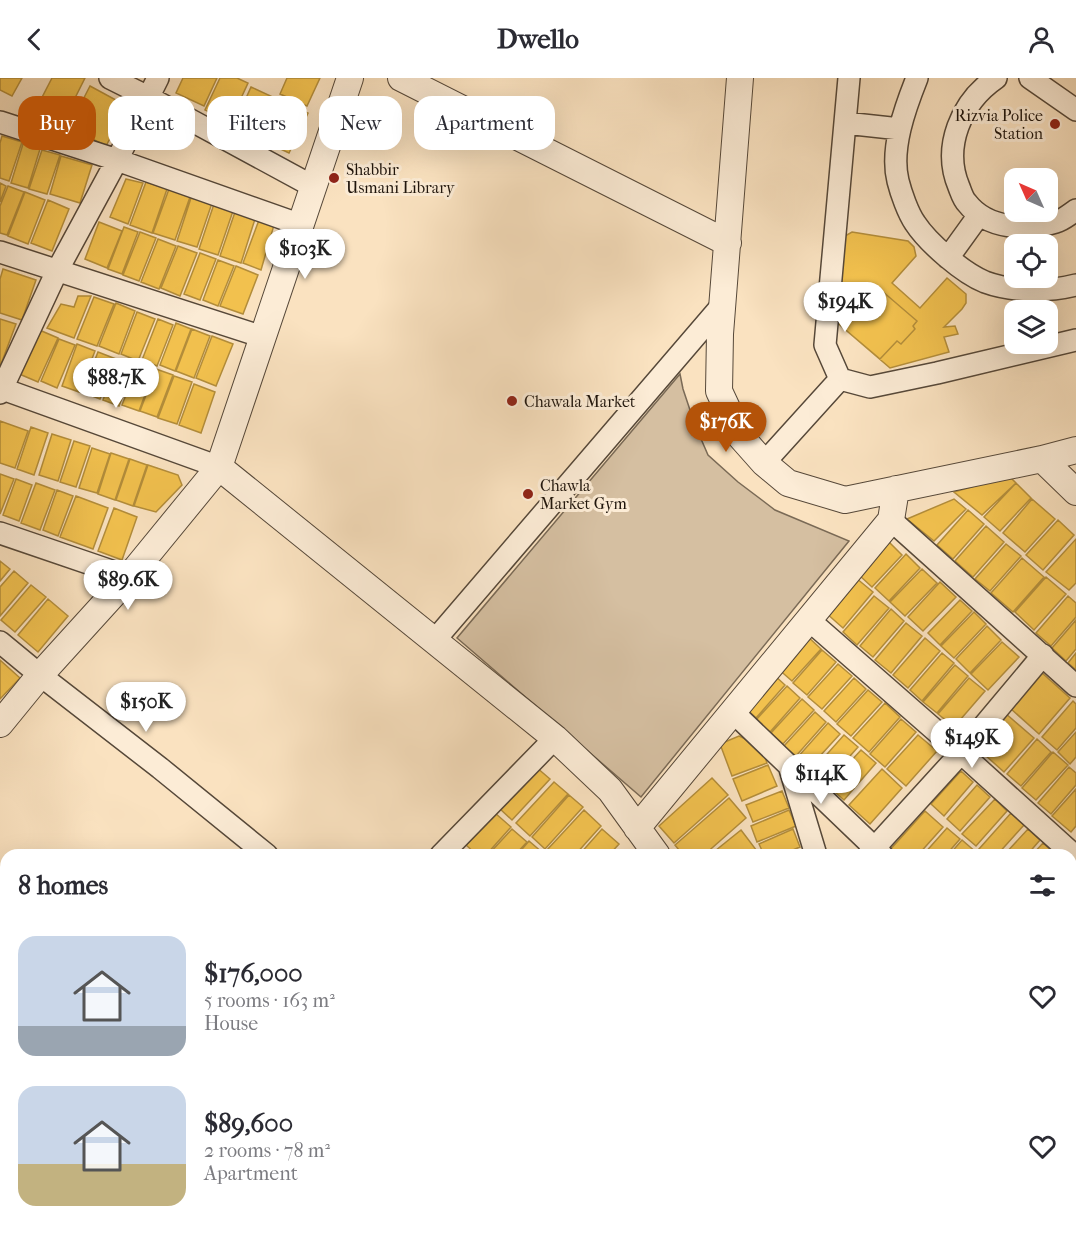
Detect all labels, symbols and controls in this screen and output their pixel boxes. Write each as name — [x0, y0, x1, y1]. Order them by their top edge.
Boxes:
icon: back — [18, 23, 51, 56]
text: Dwello — [497, 23, 579, 55]
icon: person — [1025, 23, 1058, 56]
chip: Buy — [18, 96, 96, 150]
chip: Rent — [108, 96, 195, 150]
chip: Filters — [207, 96, 307, 150]
chip: New — [319, 96, 402, 150]
chip: Apartment — [414, 96, 555, 150]
place label: Rizvia Police Station — [955, 106, 1044, 143]
marker: Rizvia Police Station — [1048, 117, 1062, 131]
place label: Shabbir Usmani Library — [346, 160, 455, 197]
north arrow — [1004, 168, 1058, 222]
map controls — [1004, 168, 1058, 354]
marker: Shabbir Usmani Library — [327, 171, 341, 185]
pin: $103K — [263, 229, 347, 280]
button: locate — [1004, 234, 1058, 288]
text: $103K — [279, 237, 331, 260]
pin: $194K — [803, 282, 887, 333]
text: $194K — [818, 290, 872, 313]
button: layers — [1004, 300, 1058, 354]
pin: $88.7K — [67, 358, 165, 409]
text: $88.7K — [87, 366, 145, 389]
place label: Chawala Market — [524, 392, 636, 411]
marker: Chawala Market — [505, 394, 519, 408]
pin: $176K — [684, 402, 768, 453]
text: $176K — [699, 410, 753, 433]
place label: Chawla Market Gym — [540, 476, 627, 513]
marker: Chawla Market Gym — [521, 487, 535, 501]
pin: $89.6K — [79, 560, 177, 611]
text: $89.6K — [98, 568, 158, 591]
pin: $150K — [104, 682, 188, 733]
text: $150K — [120, 690, 172, 713]
pin: $149K — [930, 718, 1014, 769]
text: $149K — [945, 726, 999, 749]
pin: $114K — [779, 754, 863, 805]
text: $114K — [795, 762, 847, 785]
icon: filters — [1026, 869, 1059, 902]
text: 8 homes — [18, 870, 108, 901]
text: $176,000 — [204, 958, 303, 989]
icon: home — [66, 960, 138, 1032]
icon: heart — [1026, 980, 1059, 1013]
text: 5 rooms · 163 m² — [204, 989, 335, 1012]
text: House — [204, 1012, 258, 1035]
text: $89,600 — [204, 1108, 293, 1139]
icon: home — [66, 1110, 138, 1182]
icon: heart — [1026, 1130, 1059, 1163]
text: 2 rooms · 78 m² — [204, 1139, 330, 1162]
text: Apartment — [204, 1162, 298, 1185]

